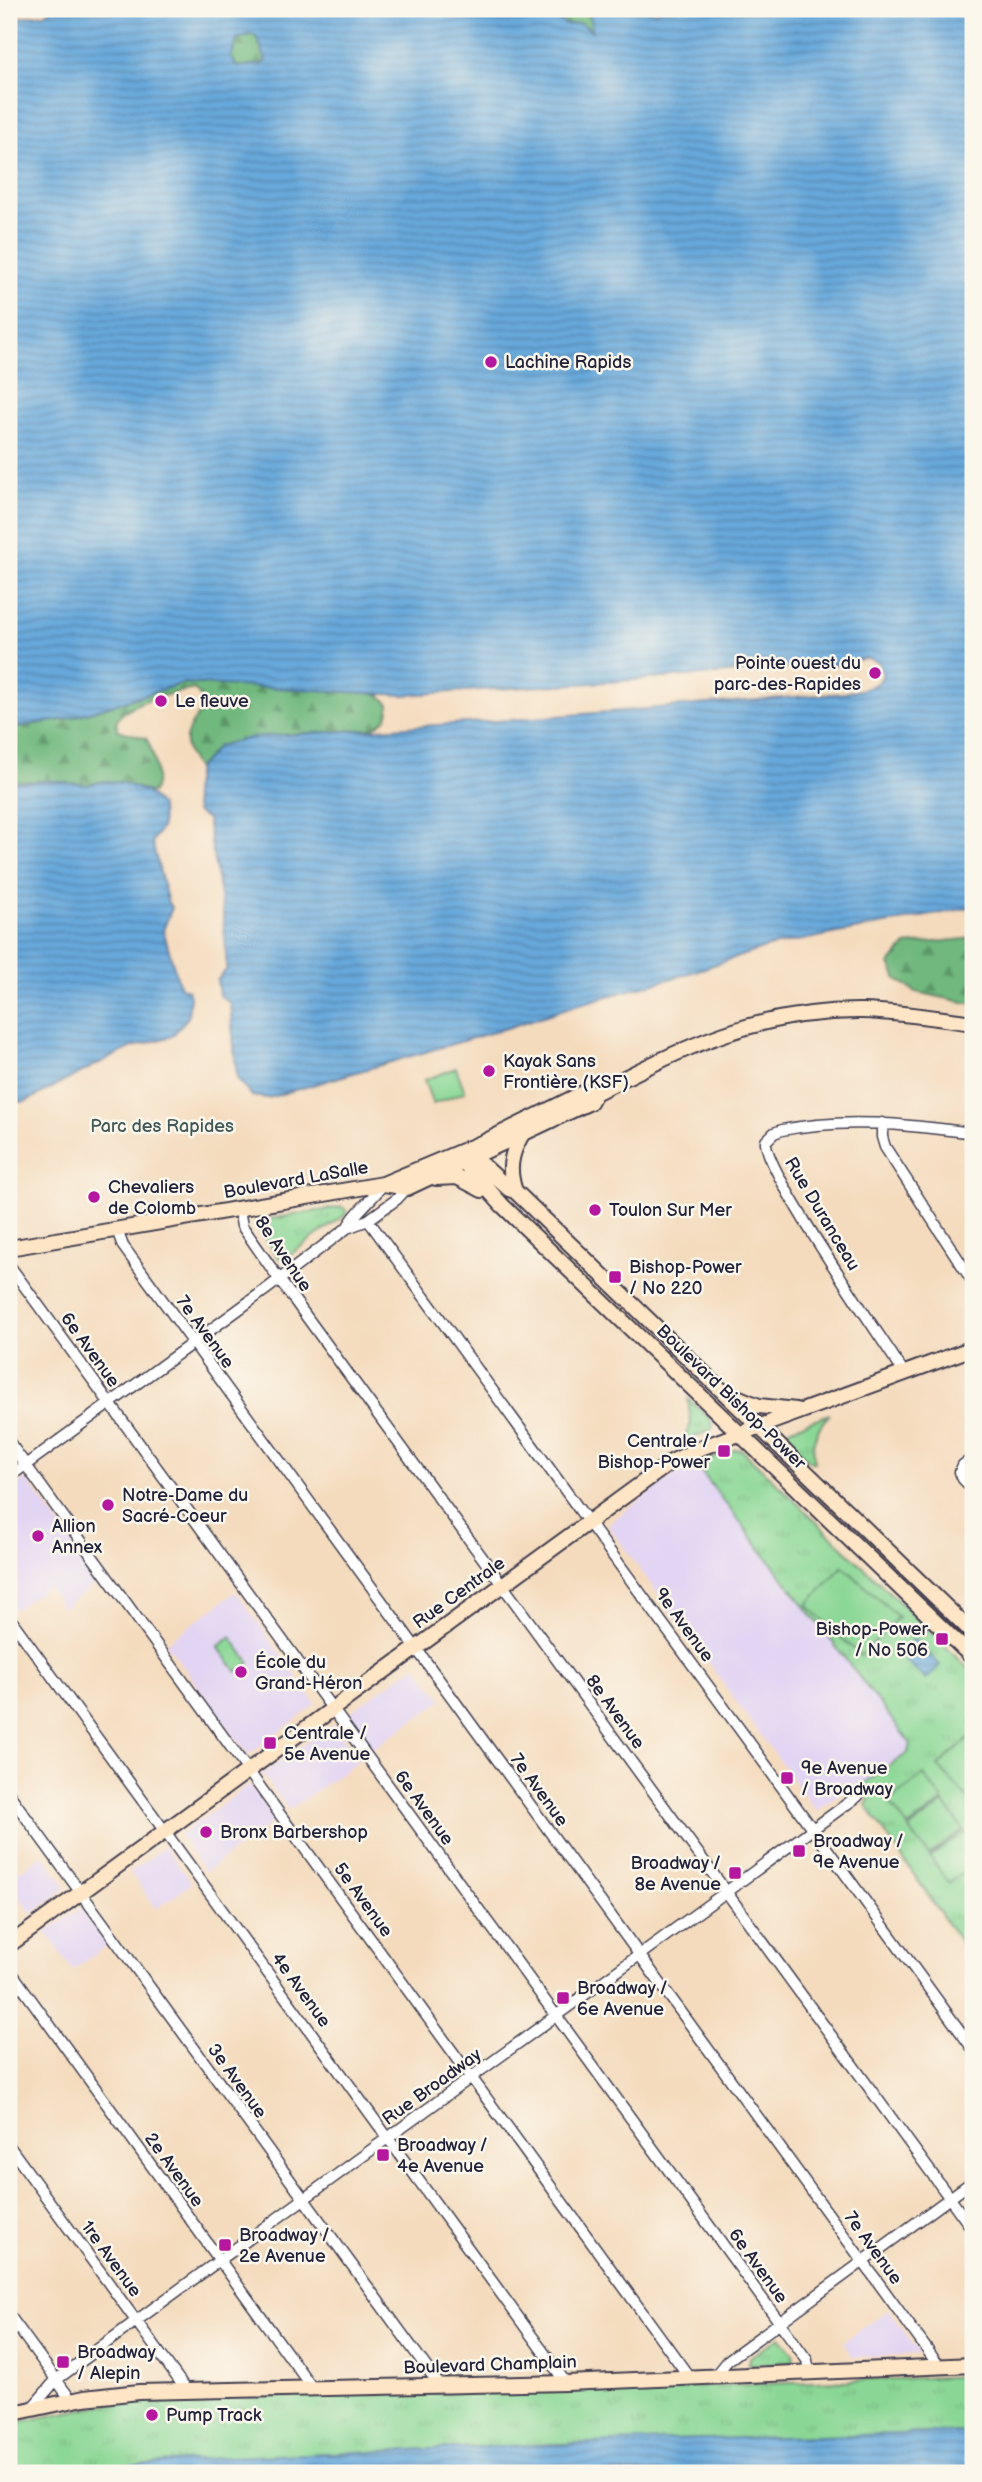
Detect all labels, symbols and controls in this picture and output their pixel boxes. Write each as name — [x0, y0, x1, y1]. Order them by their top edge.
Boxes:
place label: Lachine Rapids — [505, 352, 631, 373]
marker: Lachine Rapids — [483, 354, 499, 370]
place label: Pointe ouest du parc-des-Rapides — [714, 653, 861, 695]
marker: Pointe ouest du parc-des-Rapides — [867, 665, 883, 681]
place label: Le fleuve — [175, 691, 249, 712]
marker: Le fleuve — [153, 693, 169, 709]
place label: Kayak Sans Frontière (KSF) — [503, 1051, 629, 1093]
marker: Kayak Sans Frontière (KSF) — [481, 1063, 497, 1079]
park label: Parc des Rapides — [90, 1116, 234, 1137]
street label: Rue Duranceau — [780, 1154, 864, 1274]
street label: Boulevard LaSalle — [222, 1157, 370, 1203]
place label: Chevaliers de Colomb — [108, 1177, 196, 1219]
marker: Chevaliers de Colomb — [86, 1189, 102, 1205]
place label: Toulon Sur Mer — [609, 1200, 732, 1221]
marker: Toulon Sur Mer — [587, 1202, 603, 1218]
street label: 8e Avenue — [250, 1212, 316, 1296]
place label: Bishop-Power / No 220 — [629, 1257, 742, 1299]
marker: Bishop-Power / No 220 — [607, 1269, 623, 1285]
street label: 7e Avenue — [172, 1292, 239, 1373]
street label: 6e Avenue — [56, 1309, 124, 1392]
street label: Boulevard Bishop-Power — [652, 1320, 810, 1474]
place label: Centrale / Bishop-Power — [598, 1431, 711, 1473]
marker: Centrale / Bishop-Power — [716, 1443, 732, 1459]
place label: Notre-Dame du Sacré-Coeur — [122, 1485, 248, 1527]
marker: Notre-Dame du Sacré-Coeur — [100, 1497, 116, 1513]
place label: Allion Annex — [52, 1516, 103, 1558]
marker: Allion Annex — [30, 1528, 46, 1544]
street label: Rue Centrale — [409, 1552, 509, 1633]
street label: 9e Avenue — [650, 1584, 718, 1666]
place label: Bishop-Power / No 506 — [816, 1619, 929, 1661]
marker: Bishop-Power / No 506 — [934, 1631, 950, 1647]
place label: École du Grand-Héron — [255, 1650, 362, 1694]
marker: École du Grand-Héron — [233, 1664, 249, 1680]
street label: 8e Avenue — [581, 1671, 649, 1753]
place label: Centrale / 5e Avenue — [284, 1723, 371, 1765]
marker: Centrale / 5e Avenue — [262, 1735, 278, 1751]
street label: 7e Avenue — [506, 1750, 573, 1831]
place label: 9e Avenue / Broadway — [801, 1758, 894, 1800]
street label: 6e Avenue — [390, 1767, 458, 1850]
marker: 9e Avenue / Broadway — [779, 1770, 795, 1786]
place label: Bronx Barbershop — [220, 1822, 368, 1843]
marker: Bronx Barbershop — [198, 1824, 214, 1840]
place label: Broadway / 9e Avenue — [813, 1831, 904, 1873]
marker: Broadway / 9e Avenue — [791, 1843, 807, 1859]
place label: Broadway / 8e Avenue — [630, 1853, 721, 1895]
street label: 5e Avenue — [329, 1859, 397, 1941]
marker: Broadway / 8e Avenue — [727, 1865, 743, 1881]
street label: 4e Avenue — [267, 1949, 335, 2032]
place label: Broadway / 6e Avenue — [577, 1978, 668, 2020]
marker: Broadway / 6e Avenue — [555, 1990, 571, 2006]
street label: 3e Avenue — [203, 2040, 271, 2123]
street label: Rue Broadway — [378, 2044, 486, 2130]
street label: 2e Avenue — [140, 2129, 208, 2211]
place label: Broadway / 4e Avenue — [397, 2135, 488, 2177]
marker: Broadway / 4e Avenue — [375, 2147, 391, 2163]
street label: 7e Avenue — [840, 2208, 907, 2289]
street label: 1re Avenue — [76, 2217, 146, 2301]
place label: Broadway / 2e Avenue — [239, 2225, 330, 2267]
street label: 6e Avenue — [724, 2225, 792, 2308]
marker: Broadway / 2e Avenue — [217, 2237, 233, 2253]
place label: Broadway / Alepin — [77, 2342, 157, 2384]
street label: Boulevard Champlain — [403, 2351, 577, 2379]
marker: Broadway / Alepin — [55, 2354, 71, 2370]
place label: Pump Track — [166, 2405, 262, 2426]
marker: Pump Track — [144, 2407, 160, 2423]

